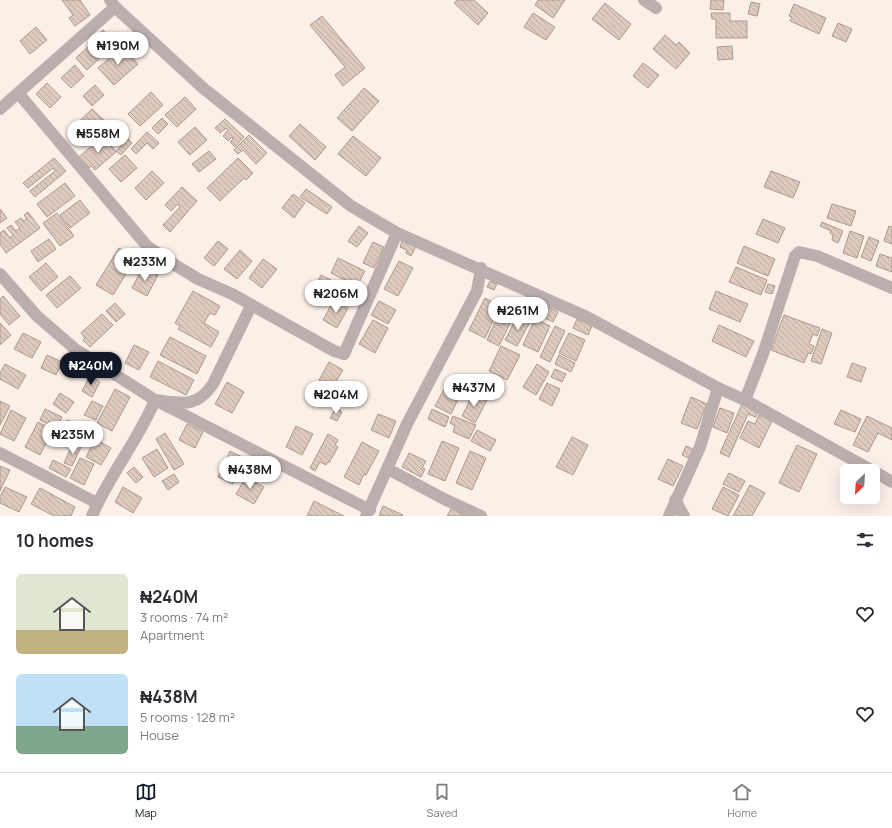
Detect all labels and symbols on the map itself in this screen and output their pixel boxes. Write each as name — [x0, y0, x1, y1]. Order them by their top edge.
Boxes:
pin: ₦190M — [90, 32, 146, 66]
pin: ₦558M — [70, 120, 126, 154]
pin: ₦233M — [117, 248, 173, 282]
pin: ₦206M — [308, 280, 364, 314]
pin: ₦261M — [490, 297, 546, 331]
pin: ₦240M — [63, 352, 119, 386]
pin: ₦437M — [446, 374, 502, 408]
pin: ₦204M — [308, 381, 364, 415]
pin: ₦235M — [45, 421, 101, 455]
pin: ₦438M — [222, 456, 278, 490]
north arrow — [840, 464, 880, 504]

